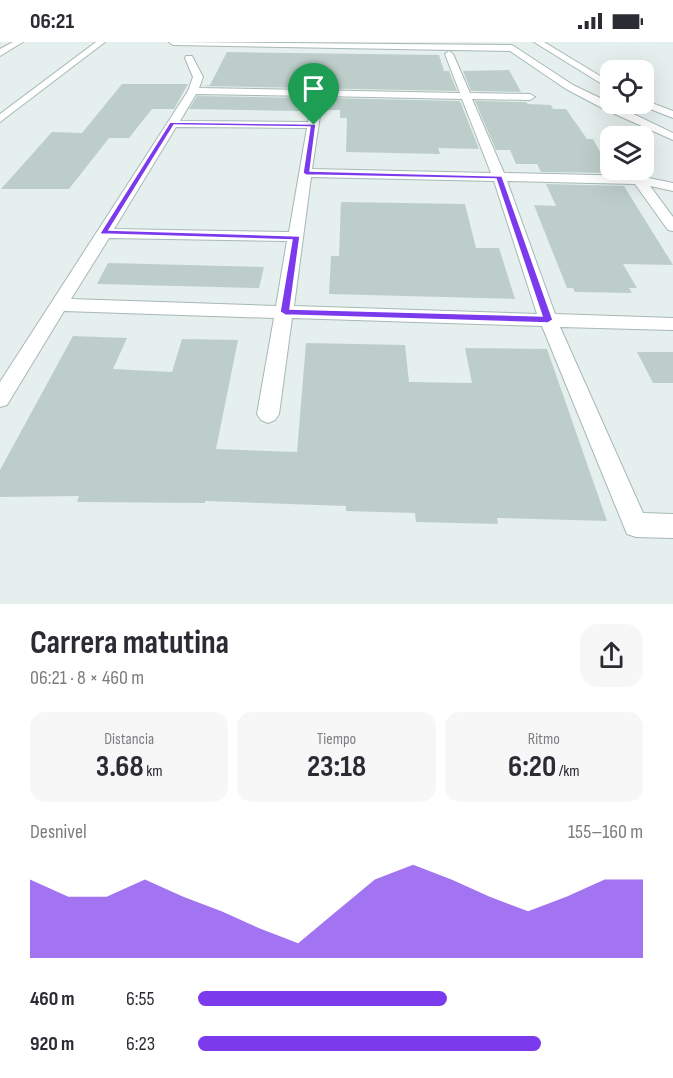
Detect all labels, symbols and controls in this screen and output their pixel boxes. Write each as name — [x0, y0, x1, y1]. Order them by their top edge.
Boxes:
text: 06:21 — [30, 8, 74, 35]
map controls — [600, 60, 654, 180]
button: locate — [600, 60, 654, 114]
pin — [288, 63, 339, 125]
icon: arrive — [297, 72, 330, 105]
button: layers — [600, 126, 654, 180]
text: Carrera matutina — [30, 623, 229, 663]
button: share — [580, 624, 643, 687]
text: 06:21 · 8 × 460 m — [30, 666, 144, 690]
text: Distancia — [104, 730, 154, 749]
text: Tiempo — [317, 730, 356, 749]
text: Ritmo — [528, 730, 560, 749]
text: 3.68 — [96, 749, 144, 785]
text: 23:18 — [307, 749, 366, 785]
text: 6:20 — [508, 749, 556, 785]
text: km — [144, 762, 163, 781]
text: /km — [556, 762, 580, 781]
text: Desnivel — [30, 820, 87, 844]
text: 155–160 m — [568, 820, 643, 844]
text: 460 m — [30, 987, 75, 1011]
text: 6:55 — [126, 987, 155, 1011]
text: 920 m — [30, 1032, 74, 1056]
text: 6:23 — [126, 1032, 155, 1056]

